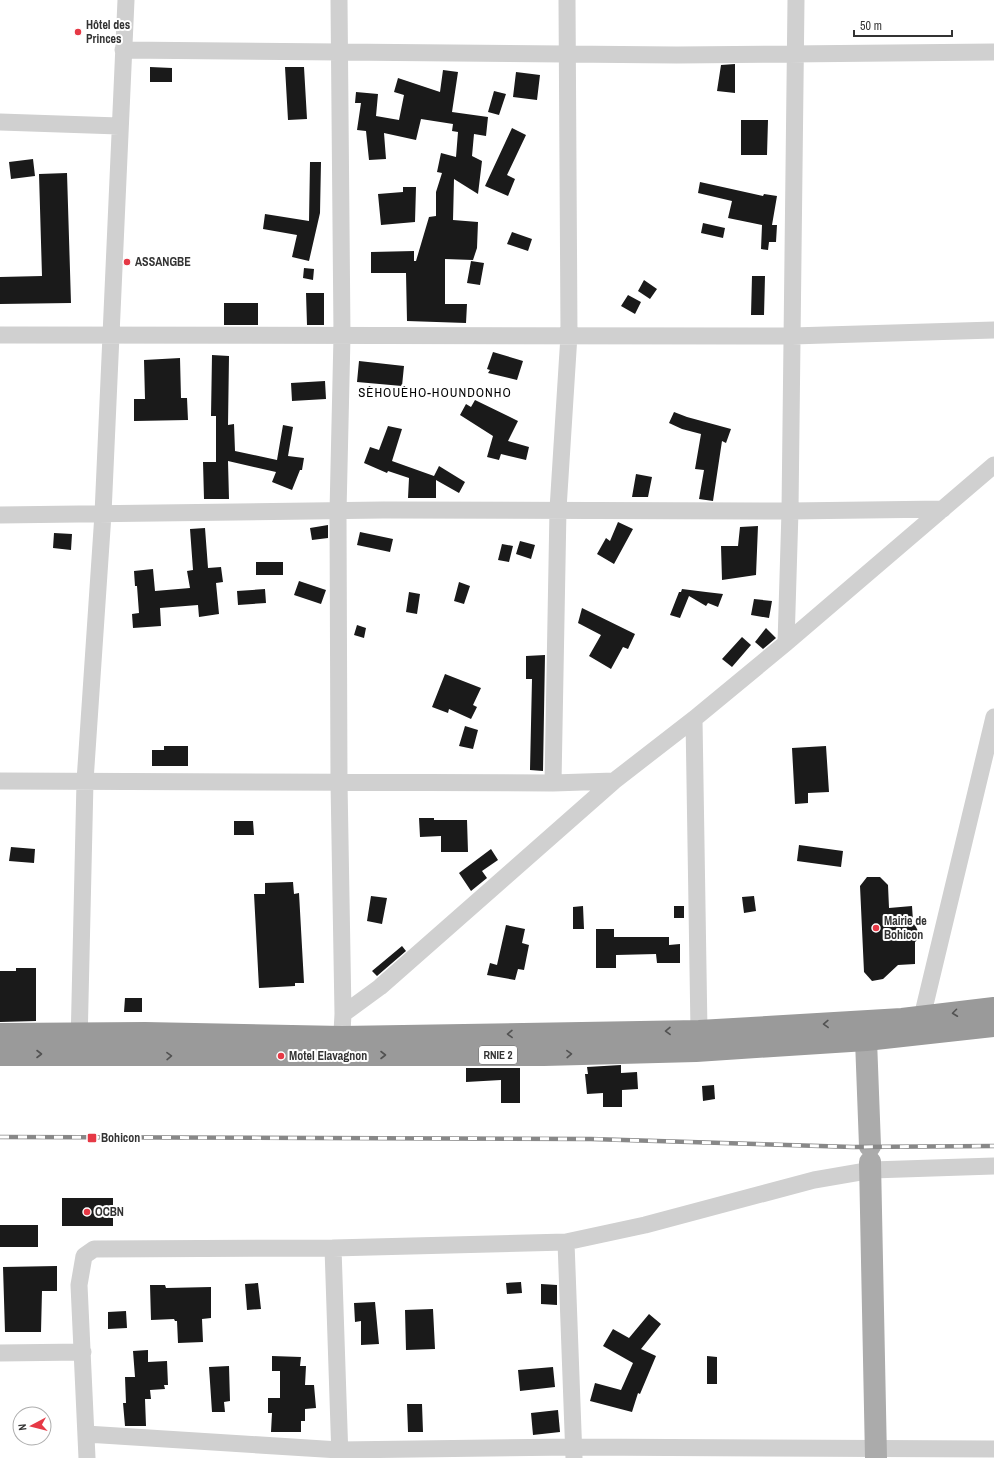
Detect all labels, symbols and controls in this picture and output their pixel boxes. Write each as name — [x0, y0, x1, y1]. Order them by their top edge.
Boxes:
scale bar — [854, 12, 952, 38]
place label: Hôtel des Princes — [86, 17, 131, 47]
text: 50 m — [860, 18, 882, 34]
marker: Hôtel des Princes — [73, 27, 83, 37]
place label: ASSANGBE — [135, 254, 191, 270]
marker: ASSANGBE — [122, 257, 132, 267]
district label: SÈHOUÈHO-HOUNDONHO — [358, 384, 512, 401]
place label: Mairie de Bohicon — [884, 913, 927, 943]
marker: Mairie de Bohicon — [871, 923, 881, 933]
one-way arrow — [952, 1008, 958, 1017]
one-way arrow — [823, 1020, 829, 1028]
one-way arrow — [665, 1027, 671, 1035]
one-way arrow — [507, 1030, 513, 1038]
road number: RNIE 2 — [479, 1046, 517, 1064]
place label: Motel Elavagnon — [289, 1048, 367, 1064]
one-way arrow — [36, 1050, 42, 1058]
one-way arrow — [566, 1050, 572, 1058]
marker: Motel Elavagnon — [276, 1051, 286, 1061]
one-way arrow — [380, 1051, 386, 1059]
one-way arrow — [166, 1052, 172, 1060]
place label: Bohicon — [101, 1130, 140, 1146]
marker: Bohicon — [86, 1132, 98, 1144]
place label: OCBN — [95, 1204, 124, 1220]
marker: OCBN — [82, 1207, 92, 1217]
north arrow — [12, 1406, 52, 1446]
text: N — [15, 1423, 29, 1431]

